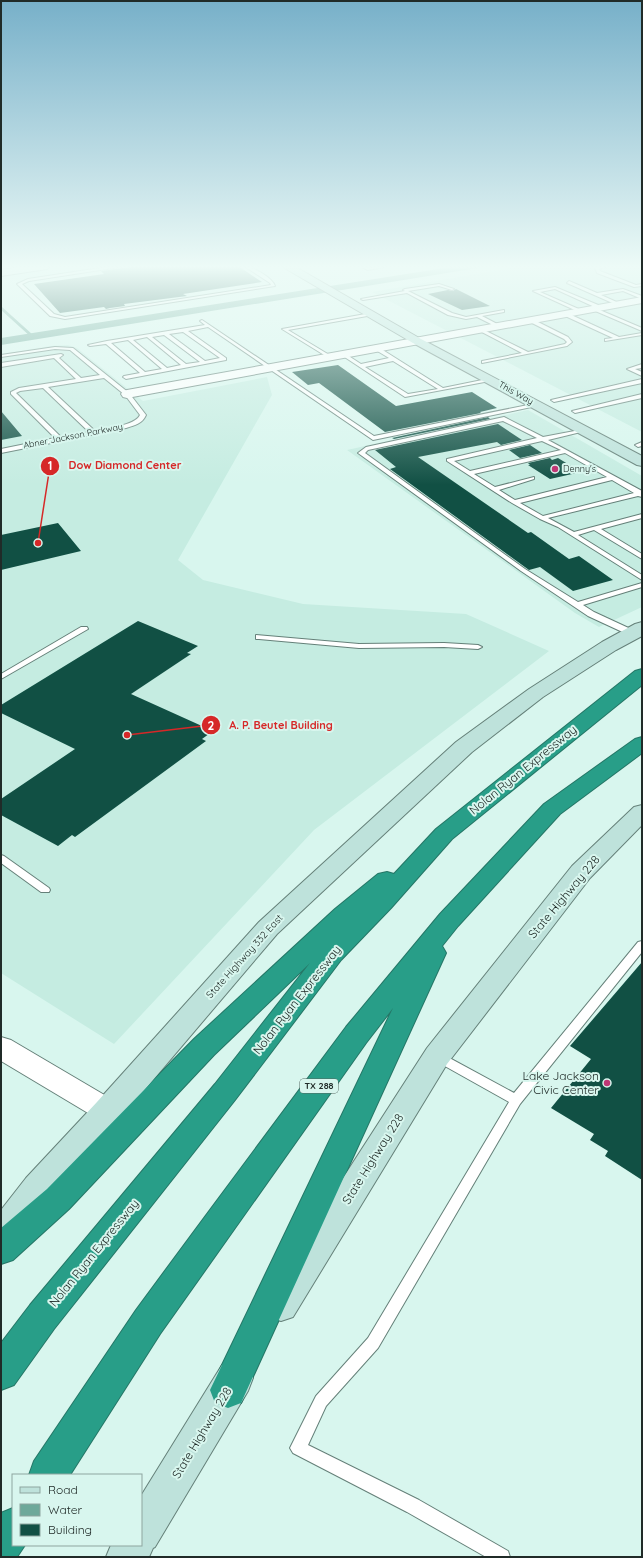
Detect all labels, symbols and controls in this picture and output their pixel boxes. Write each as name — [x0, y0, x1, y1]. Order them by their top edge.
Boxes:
street label: This Way — [497, 378, 536, 407]
street label: Abner Jackson Parkway — [22, 420, 124, 451]
callout: Dow Diamond Center — [40, 454, 189, 477]
text: 1 — [48, 458, 52, 473]
text: Dow Diamond Center — [69, 458, 182, 472]
place label: Denny's — [563, 463, 596, 474]
marker: Denny's — [550, 464, 560, 474]
callout: A. P. Beutel Building — [201, 714, 341, 737]
text: 2 — [208, 718, 215, 733]
text: A. P. Beutel Building — [229, 718, 333, 732]
street label: Nolan Ryan Expressway — [466, 722, 579, 818]
street label: State Highway 228 — [524, 852, 603, 941]
street label: State Highway 332 East — [203, 911, 286, 1001]
street label: Nolan Ryan Expressway — [249, 942, 344, 1057]
place label: Lake Jackson Civic Center — [523, 1068, 599, 1097]
marker: Lake Jackson Civic Center — [602, 1078, 612, 1088]
road number: TX 288 — [300, 1079, 338, 1093]
street label: State Highway 228 — [339, 1111, 406, 1207]
street label: Nolan Ryan Expressway — [46, 1196, 142, 1309]
street label: State Highway 228 — [168, 1384, 235, 1481]
legend — [12, 1474, 142, 1546]
text: Road — [48, 1482, 78, 1497]
text: Water — [48, 1502, 83, 1517]
text: Building — [48, 1522, 92, 1537]

